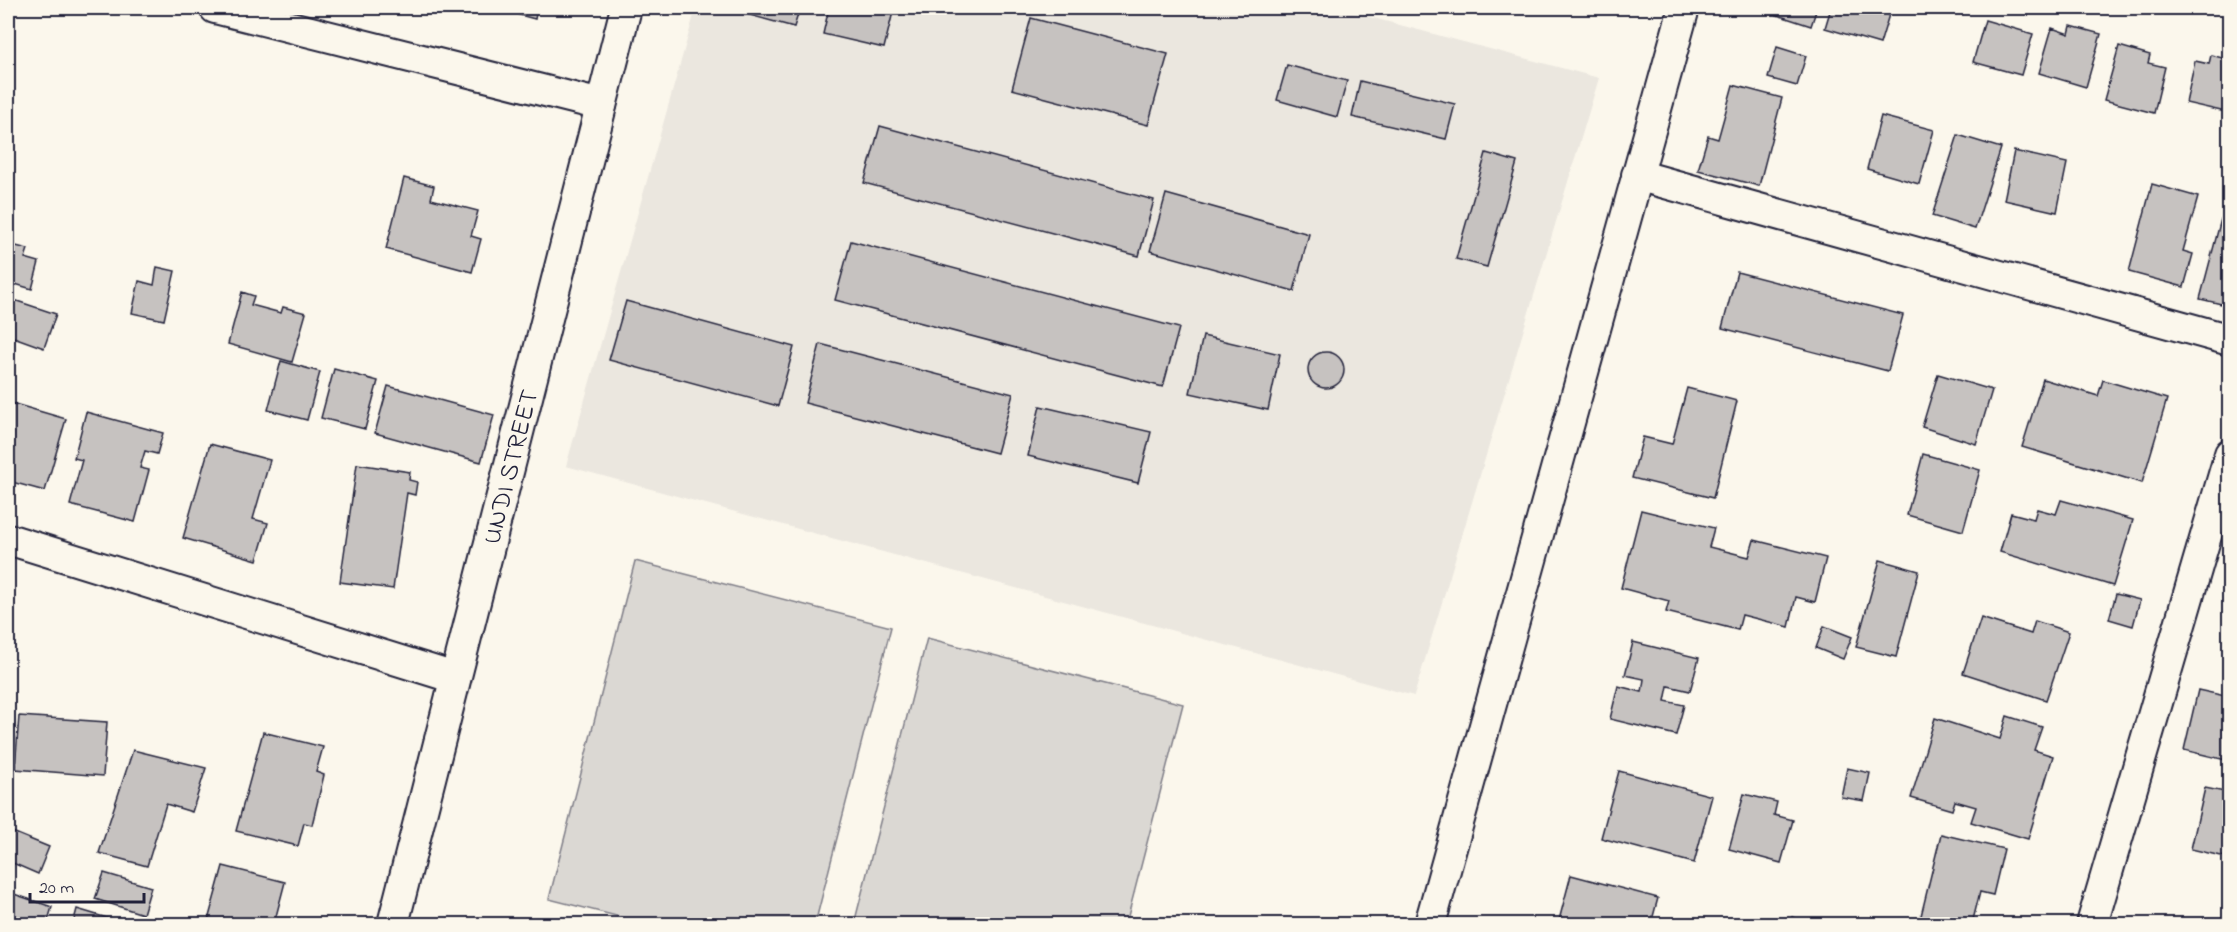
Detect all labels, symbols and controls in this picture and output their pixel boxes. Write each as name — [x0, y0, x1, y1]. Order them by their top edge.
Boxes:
street label: UNDI STREET — [474, 386, 550, 549]
scale bar — [30, 866, 144, 904]
text: 20 m — [39, 876, 74, 902]

